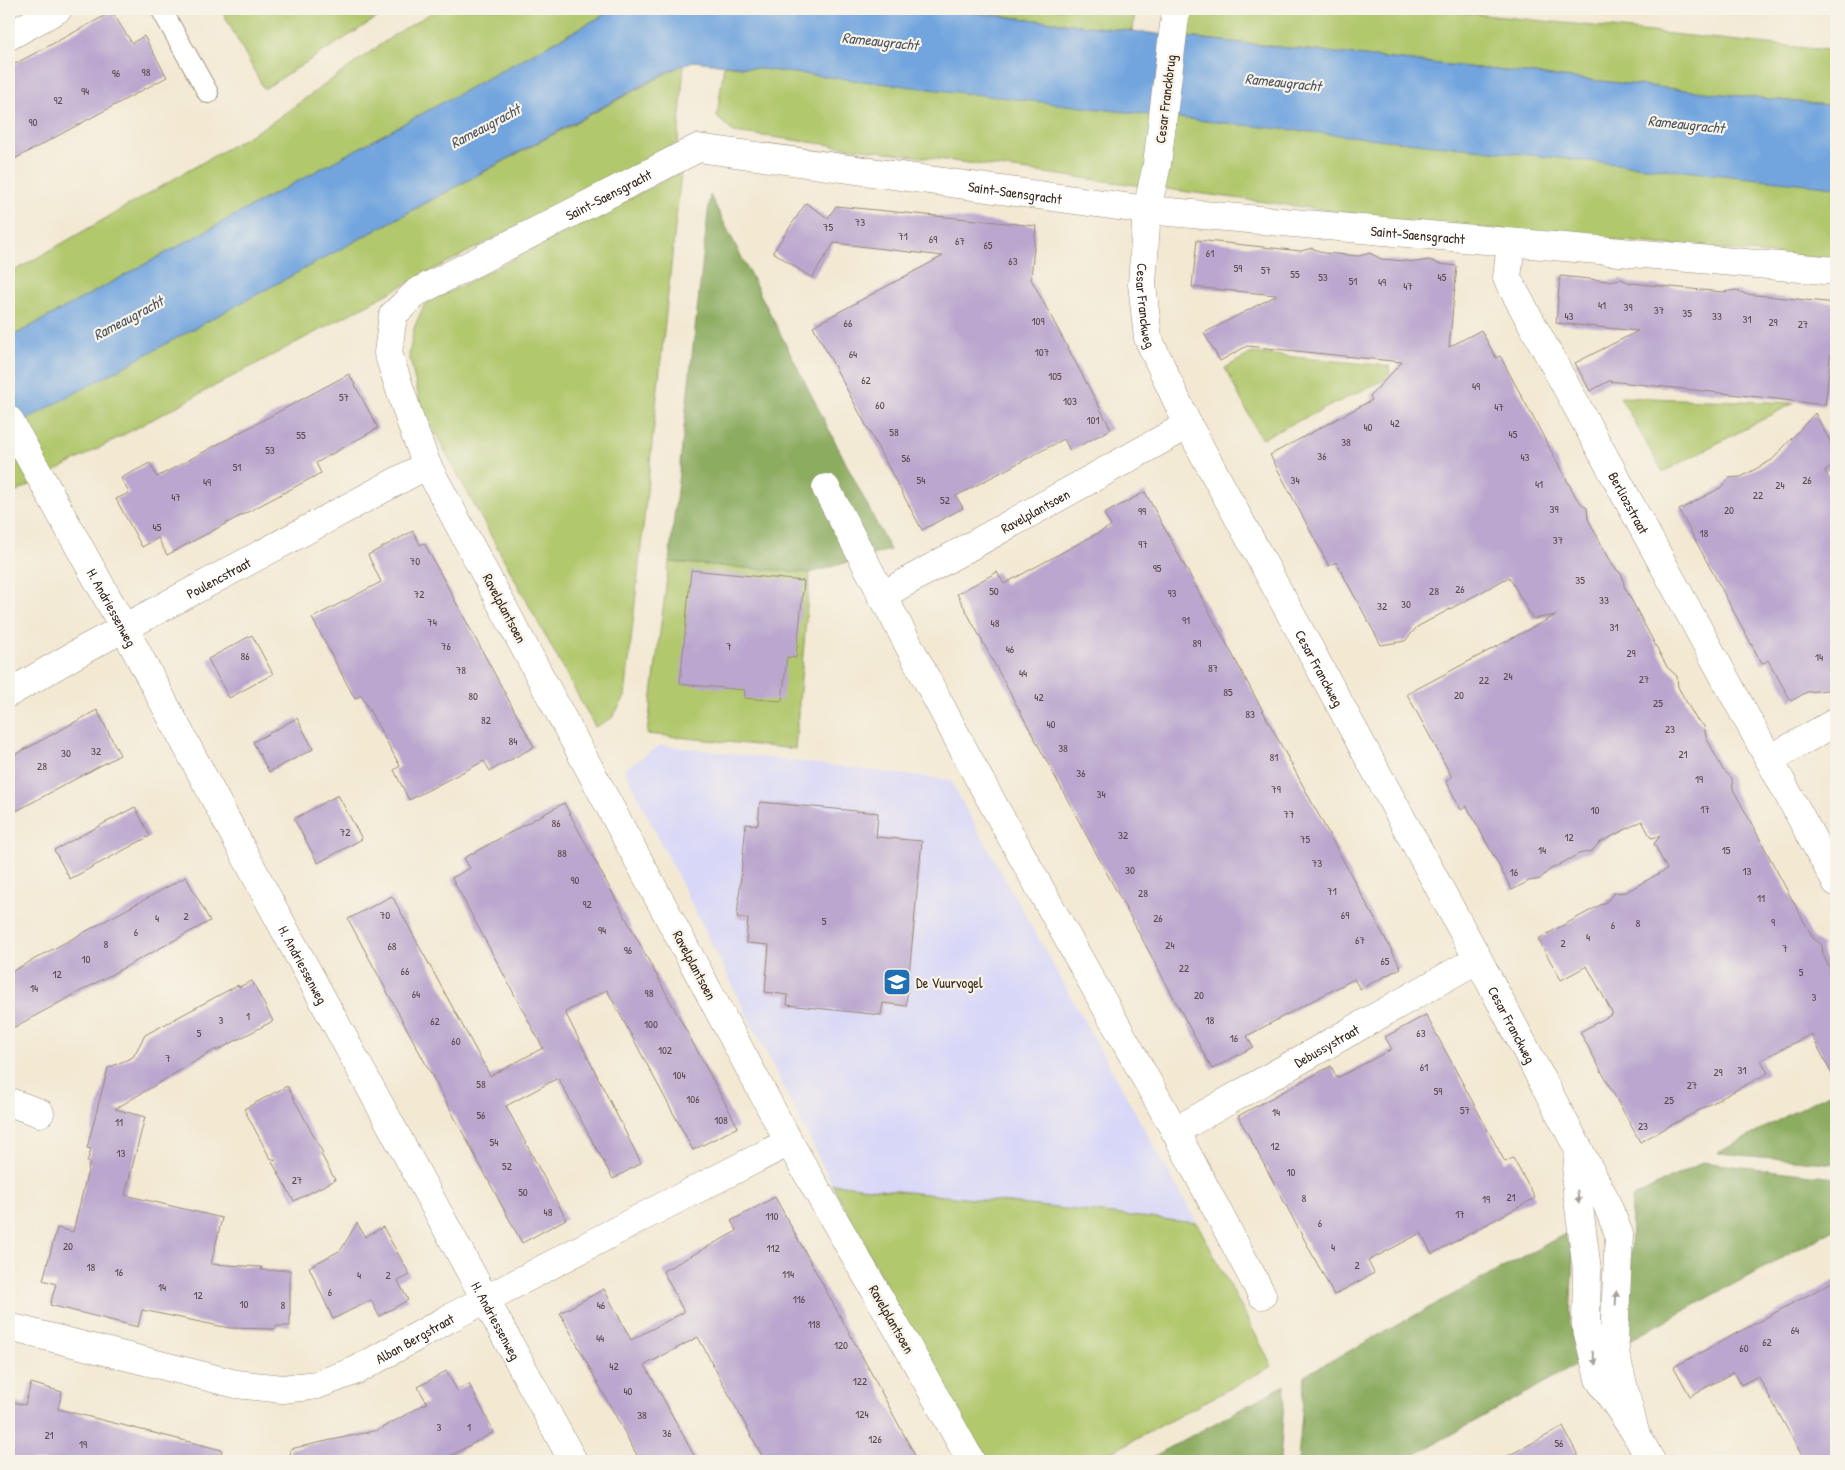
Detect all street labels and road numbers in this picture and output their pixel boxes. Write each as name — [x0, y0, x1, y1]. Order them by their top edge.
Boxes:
street label: Cesar Franckbrug — [1150, 53, 1181, 145]
street label: Saint-Saensgracht — [562, 164, 655, 224]
street label: Saint-Saensgracht — [967, 176, 1063, 208]
street label: Saint-Saensgracht — [1370, 220, 1466, 248]
street label: Cesar Franckweg — [1132, 263, 1161, 351]
street label: Berliozstraat — [1605, 468, 1654, 537]
street label: Ravelplantsoen — [997, 484, 1073, 537]
street label: Poulencstraat — [183, 552, 254, 602]
street label: H. Andriessenweg — [83, 565, 142, 650]
street label: Ravelplantsoen — [478, 570, 531, 646]
street label: Cesar Franckweg — [1291, 626, 1349, 710]
street label: H. Andriessenweg — [275, 922, 333, 1007]
street label: Ravelplantsoen — [668, 927, 721, 1003]
street label: Cesar Franckweg — [1484, 982, 1541, 1067]
street label: Debussystraat — [1290, 1019, 1362, 1071]
street label: H. Andriessenweg — [468, 1278, 526, 1363]
street label: Ravelplantsoen — [864, 1281, 919, 1357]
street label: Alban Bergstraat — [372, 1308, 457, 1367]

